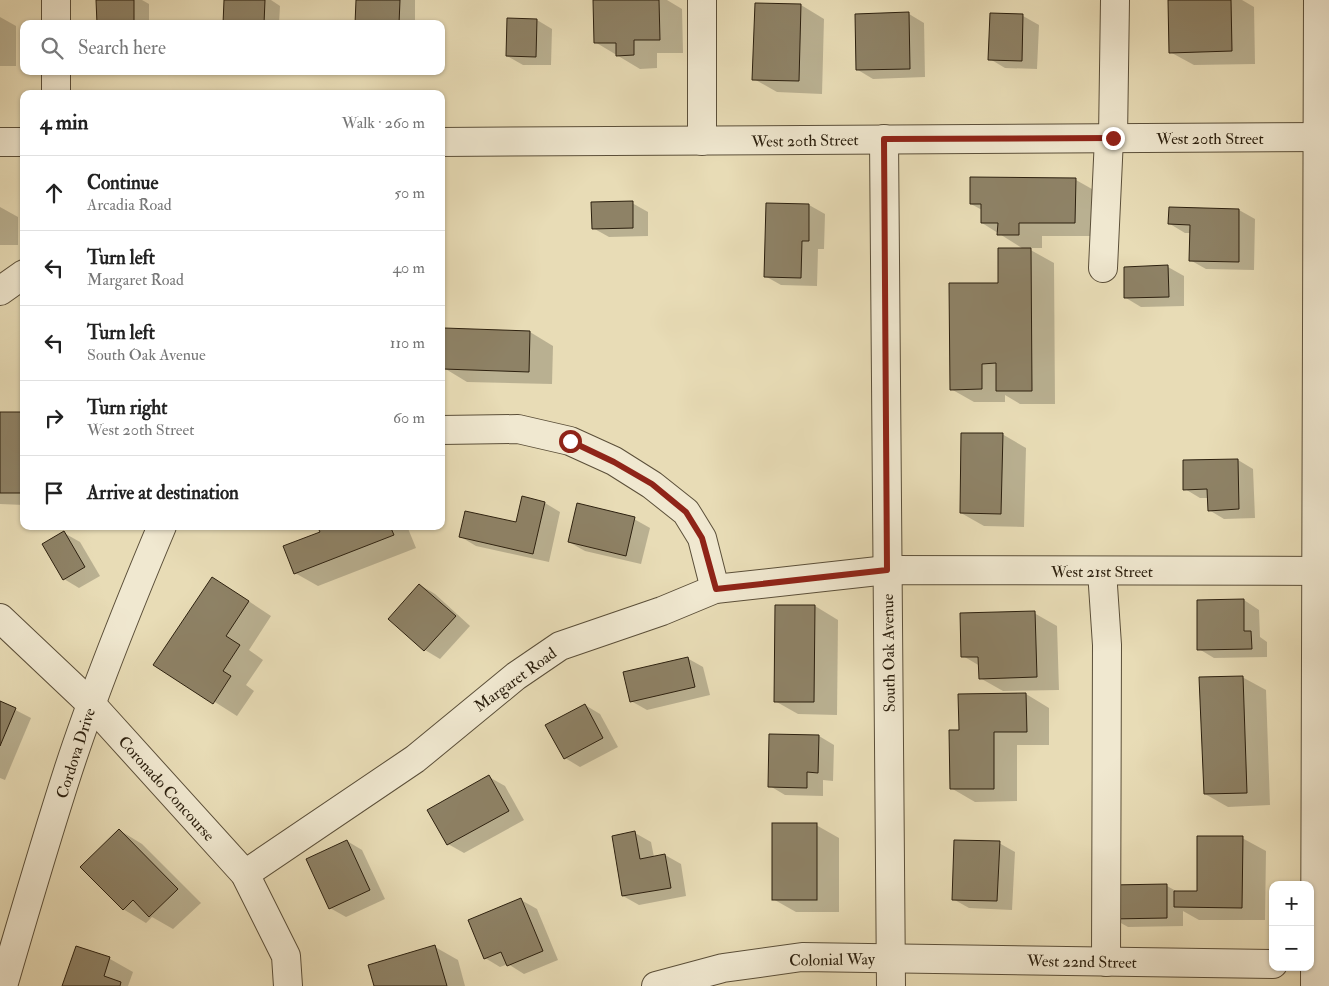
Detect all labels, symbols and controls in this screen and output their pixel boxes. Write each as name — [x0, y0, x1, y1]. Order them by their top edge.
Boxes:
search box — [20, 20, 445, 75]
icon: search — [38, 34, 66, 62]
text: Search here — [78, 36, 166, 60]
text: 4 min — [40, 109, 88, 136]
text: Walk · 260 m — [342, 113, 425, 133]
route end — [1102, 127, 1125, 150]
street label: West 20th Street — [1155, 129, 1264, 149]
street label: West 20th Street — [750, 130, 859, 152]
text: Continue — [87, 171, 158, 195]
icon: ahead — [40, 179, 68, 207]
text: 50 m — [394, 183, 425, 203]
text: Arcadia Road — [87, 195, 172, 215]
text: Turn left — [87, 246, 155, 270]
icon: left — [40, 254, 68, 282]
text: 40 m — [392, 258, 425, 278]
text: Margaret Road — [87, 270, 184, 290]
text: Turn left — [87, 321, 155, 345]
icon: left — [40, 329, 68, 357]
text: 110 m — [390, 333, 425, 353]
text: South Oak Avenue — [87, 345, 206, 365]
text: Turn right — [87, 396, 167, 420]
icon: right — [40, 404, 68, 432]
text: 60 m — [393, 408, 425, 428]
text: West 20th Street — [87, 420, 194, 440]
route start — [559, 430, 582, 453]
icon: arrive — [40, 479, 68, 507]
text: Arrive at destination — [87, 481, 239, 505]
street label: West 21st Street — [1050, 562, 1153, 582]
street label: South Oak Avenue — [878, 593, 900, 713]
street label: Margaret Road — [471, 643, 561, 716]
street label: Cordova Drive — [52, 705, 100, 801]
street label: Coronado Concourse — [114, 732, 219, 846]
map controls — [1269, 881, 1314, 971]
button: + — [1269, 881, 1314, 926]
button: − — [1269, 926, 1314, 971]
street label: Colonial Way — [789, 949, 876, 971]
street label: West 22nd Street — [1026, 951, 1137, 973]

